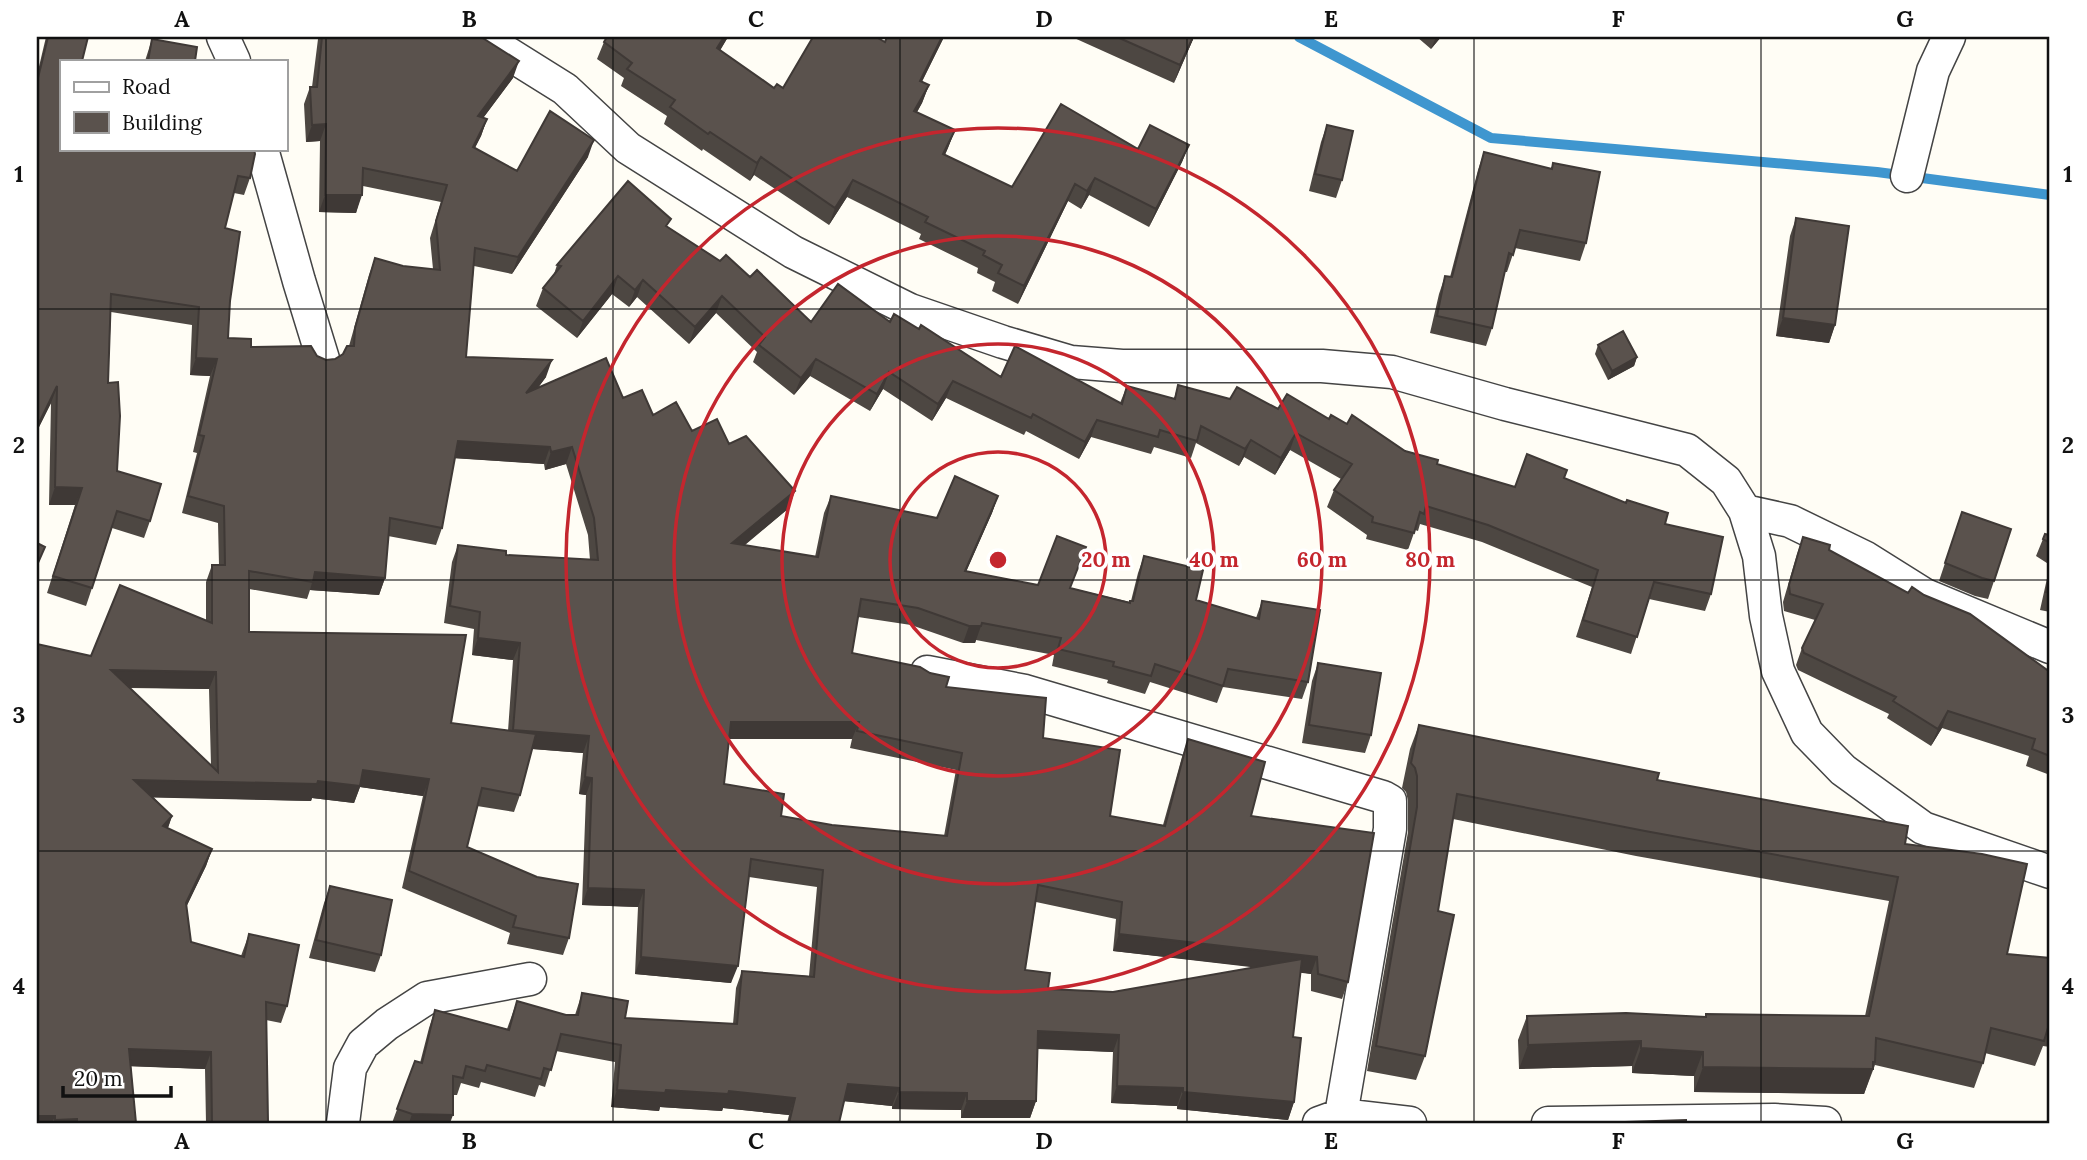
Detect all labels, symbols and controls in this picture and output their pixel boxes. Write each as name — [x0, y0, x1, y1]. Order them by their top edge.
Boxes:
text: A — [174, 4, 190, 33]
text: B — [461, 4, 477, 33]
text: C — [748, 4, 764, 33]
text: D — [1035, 4, 1053, 33]
text: E — [1324, 4, 1338, 33]
text: F — [1611, 4, 1625, 33]
text: G — [1896, 4, 1914, 33]
legend — [60, 60, 287, 150]
text: Road — [122, 73, 171, 100]
text: Building — [122, 109, 202, 136]
text: 1 — [14, 159, 24, 188]
text: 1 — [2063, 159, 2073, 188]
text: 2 — [13, 430, 25, 459]
text: 2 — [2062, 430, 2074, 459]
text: 20 m — [1081, 546, 1131, 573]
text: 40 m — [1189, 546, 1239, 573]
text: 60 m — [1297, 546, 1347, 573]
text: 80 m — [1405, 546, 1455, 573]
centre of rings — [986, 548, 1010, 572]
text: 3 — [13, 700, 25, 729]
text: 3 — [2062, 700, 2074, 729]
text: 4 — [13, 971, 25, 1000]
text: 4 — [2062, 971, 2074, 1000]
scale bar — [63, 1055, 172, 1099]
text: 20 m — [74, 1065, 123, 1092]
text: A — [174, 1126, 190, 1155]
text: B — [461, 1126, 477, 1155]
text: C — [748, 1126, 764, 1155]
text: D — [1035, 1126, 1053, 1155]
text: E — [1324, 1126, 1338, 1155]
text: F — [1611, 1126, 1625, 1155]
text: G — [1896, 1126, 1914, 1155]

